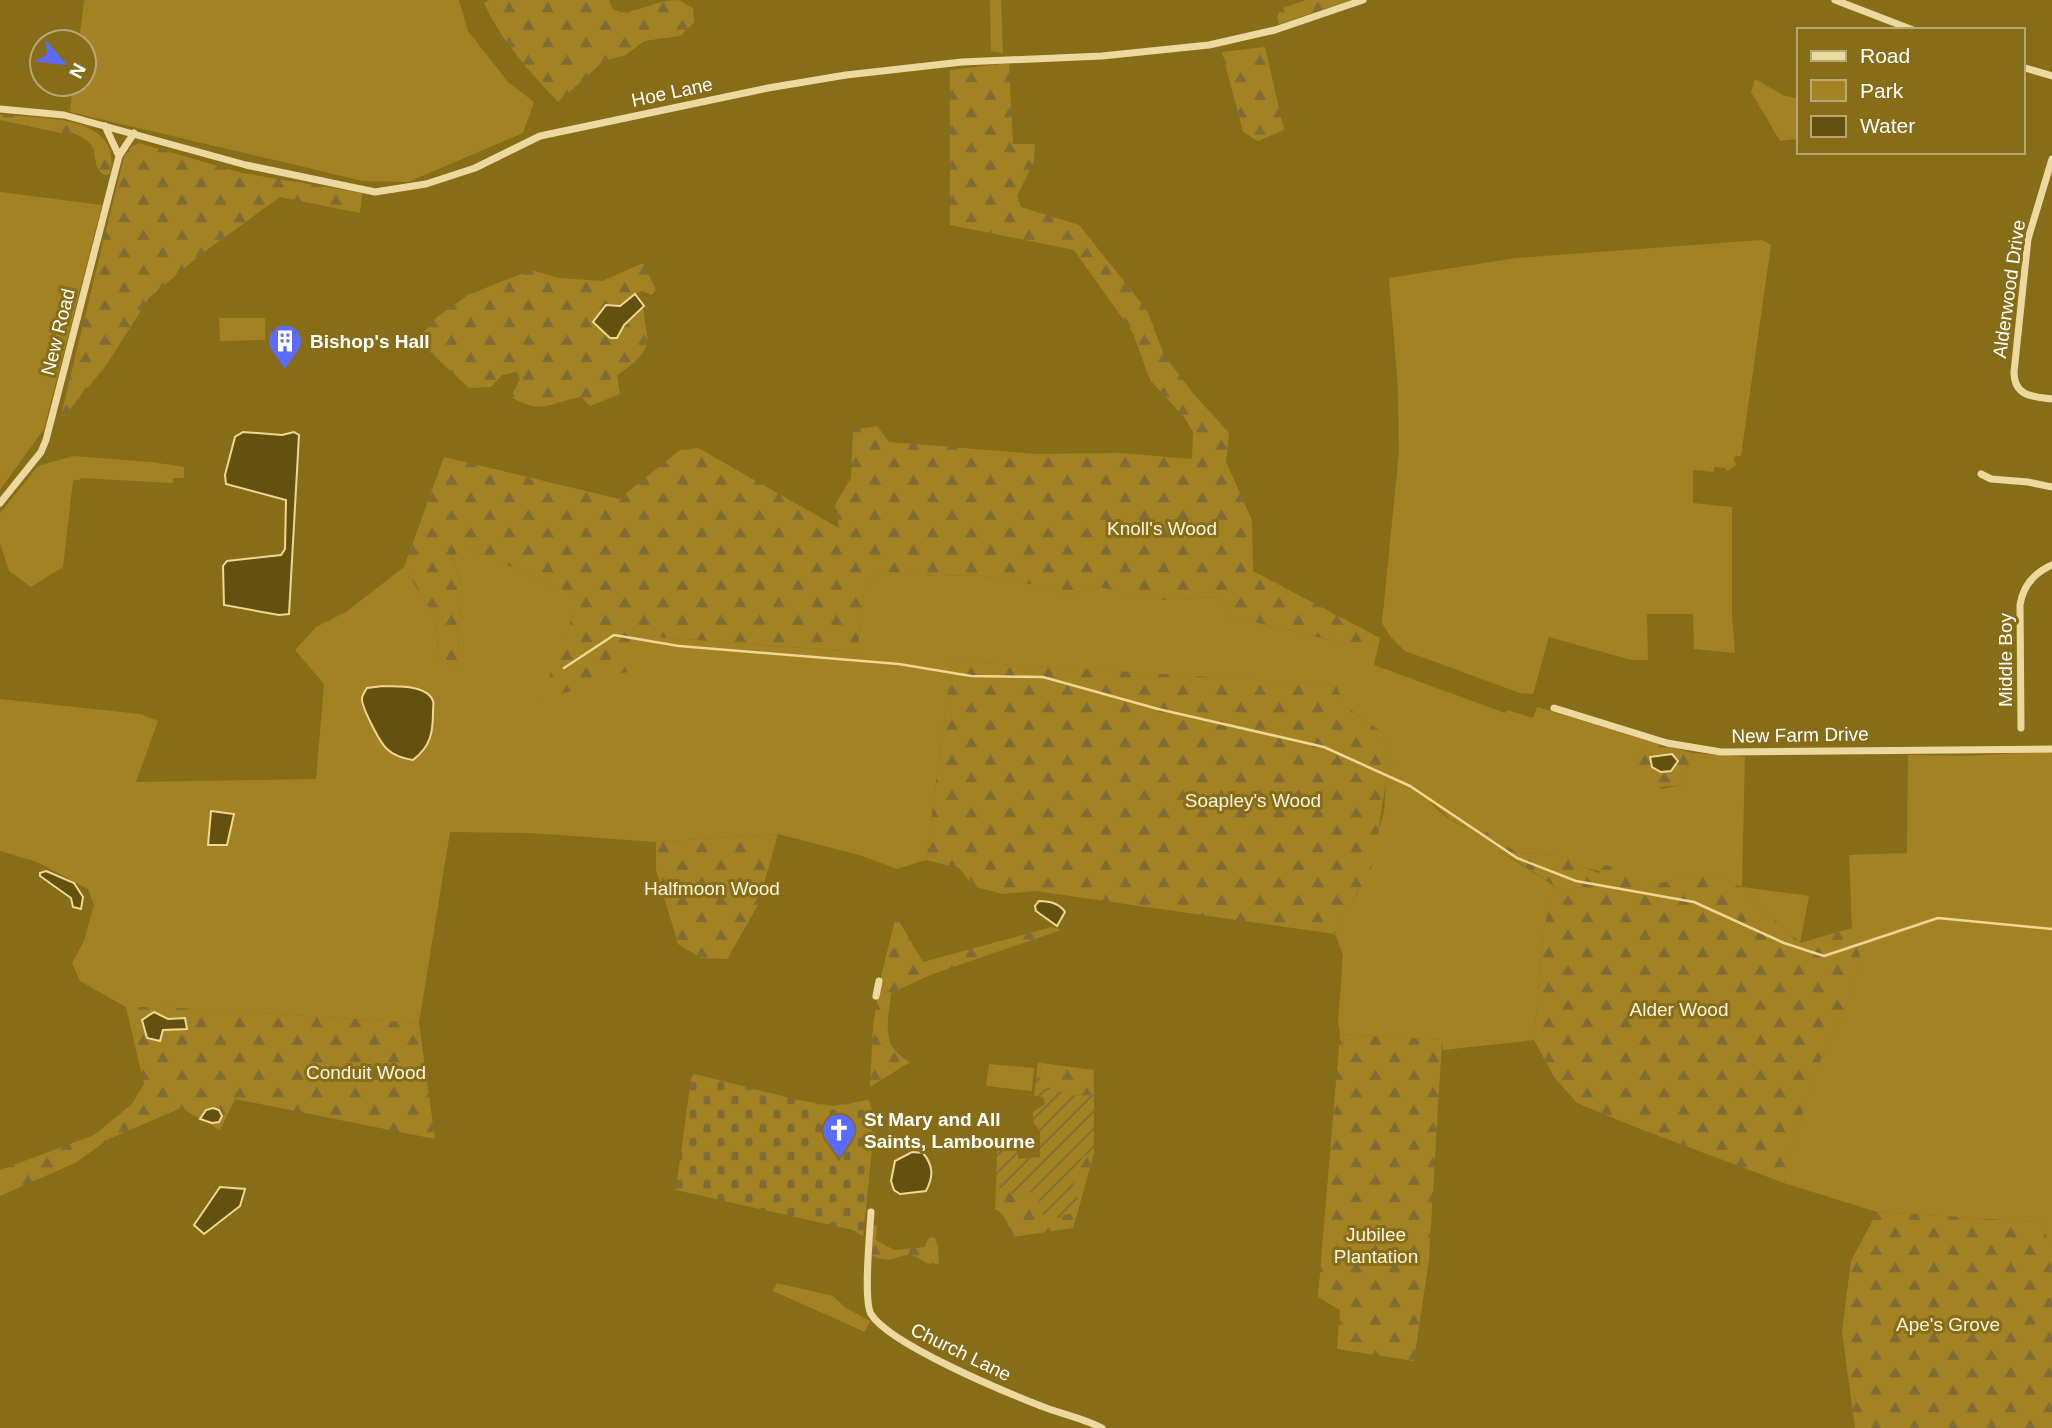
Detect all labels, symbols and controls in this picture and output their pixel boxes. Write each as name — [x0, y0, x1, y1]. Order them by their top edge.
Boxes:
north arrow — [28, 28, 98, 98]
legend — [1797, 28, 2024, 154]
text: Road — [1860, 44, 1910, 67]
text: N — [65, 60, 90, 82]
street label: Hoe Lane — [630, 73, 714, 111]
text: Park — [1860, 79, 1904, 102]
text: Water — [1860, 114, 1915, 137]
street label: Alderwood Drive — [1989, 219, 2029, 359]
street label: New Road — [37, 286, 79, 378]
building icon: Bishop's Hall — [266, 322, 304, 371]
place label: Bishop's Hall — [310, 331, 430, 352]
park label: Knoll's Wood — [1107, 518, 1217, 539]
street label: Middle Boy — [1995, 613, 2016, 707]
street label: New Farm Drive — [1731, 723, 1869, 747]
park label: Soapley's Wood — [1185, 790, 1321, 811]
park label: Halfmoon Wood — [644, 878, 780, 899]
park label: Alder Wood — [1630, 999, 1728, 1020]
park label: Conduit Wood — [306, 1062, 426, 1083]
place label: St Mary and All Saints, Lambourne — [864, 1109, 1035, 1152]
church icon: St Mary and All Saints, Lambourne — [820, 1111, 858, 1160]
park label: Jubilee Plantation — [1334, 1224, 1418, 1267]
park label: Ape's Grove — [1896, 1314, 2000, 1335]
street label: Church Lane — [908, 1319, 1014, 1385]

